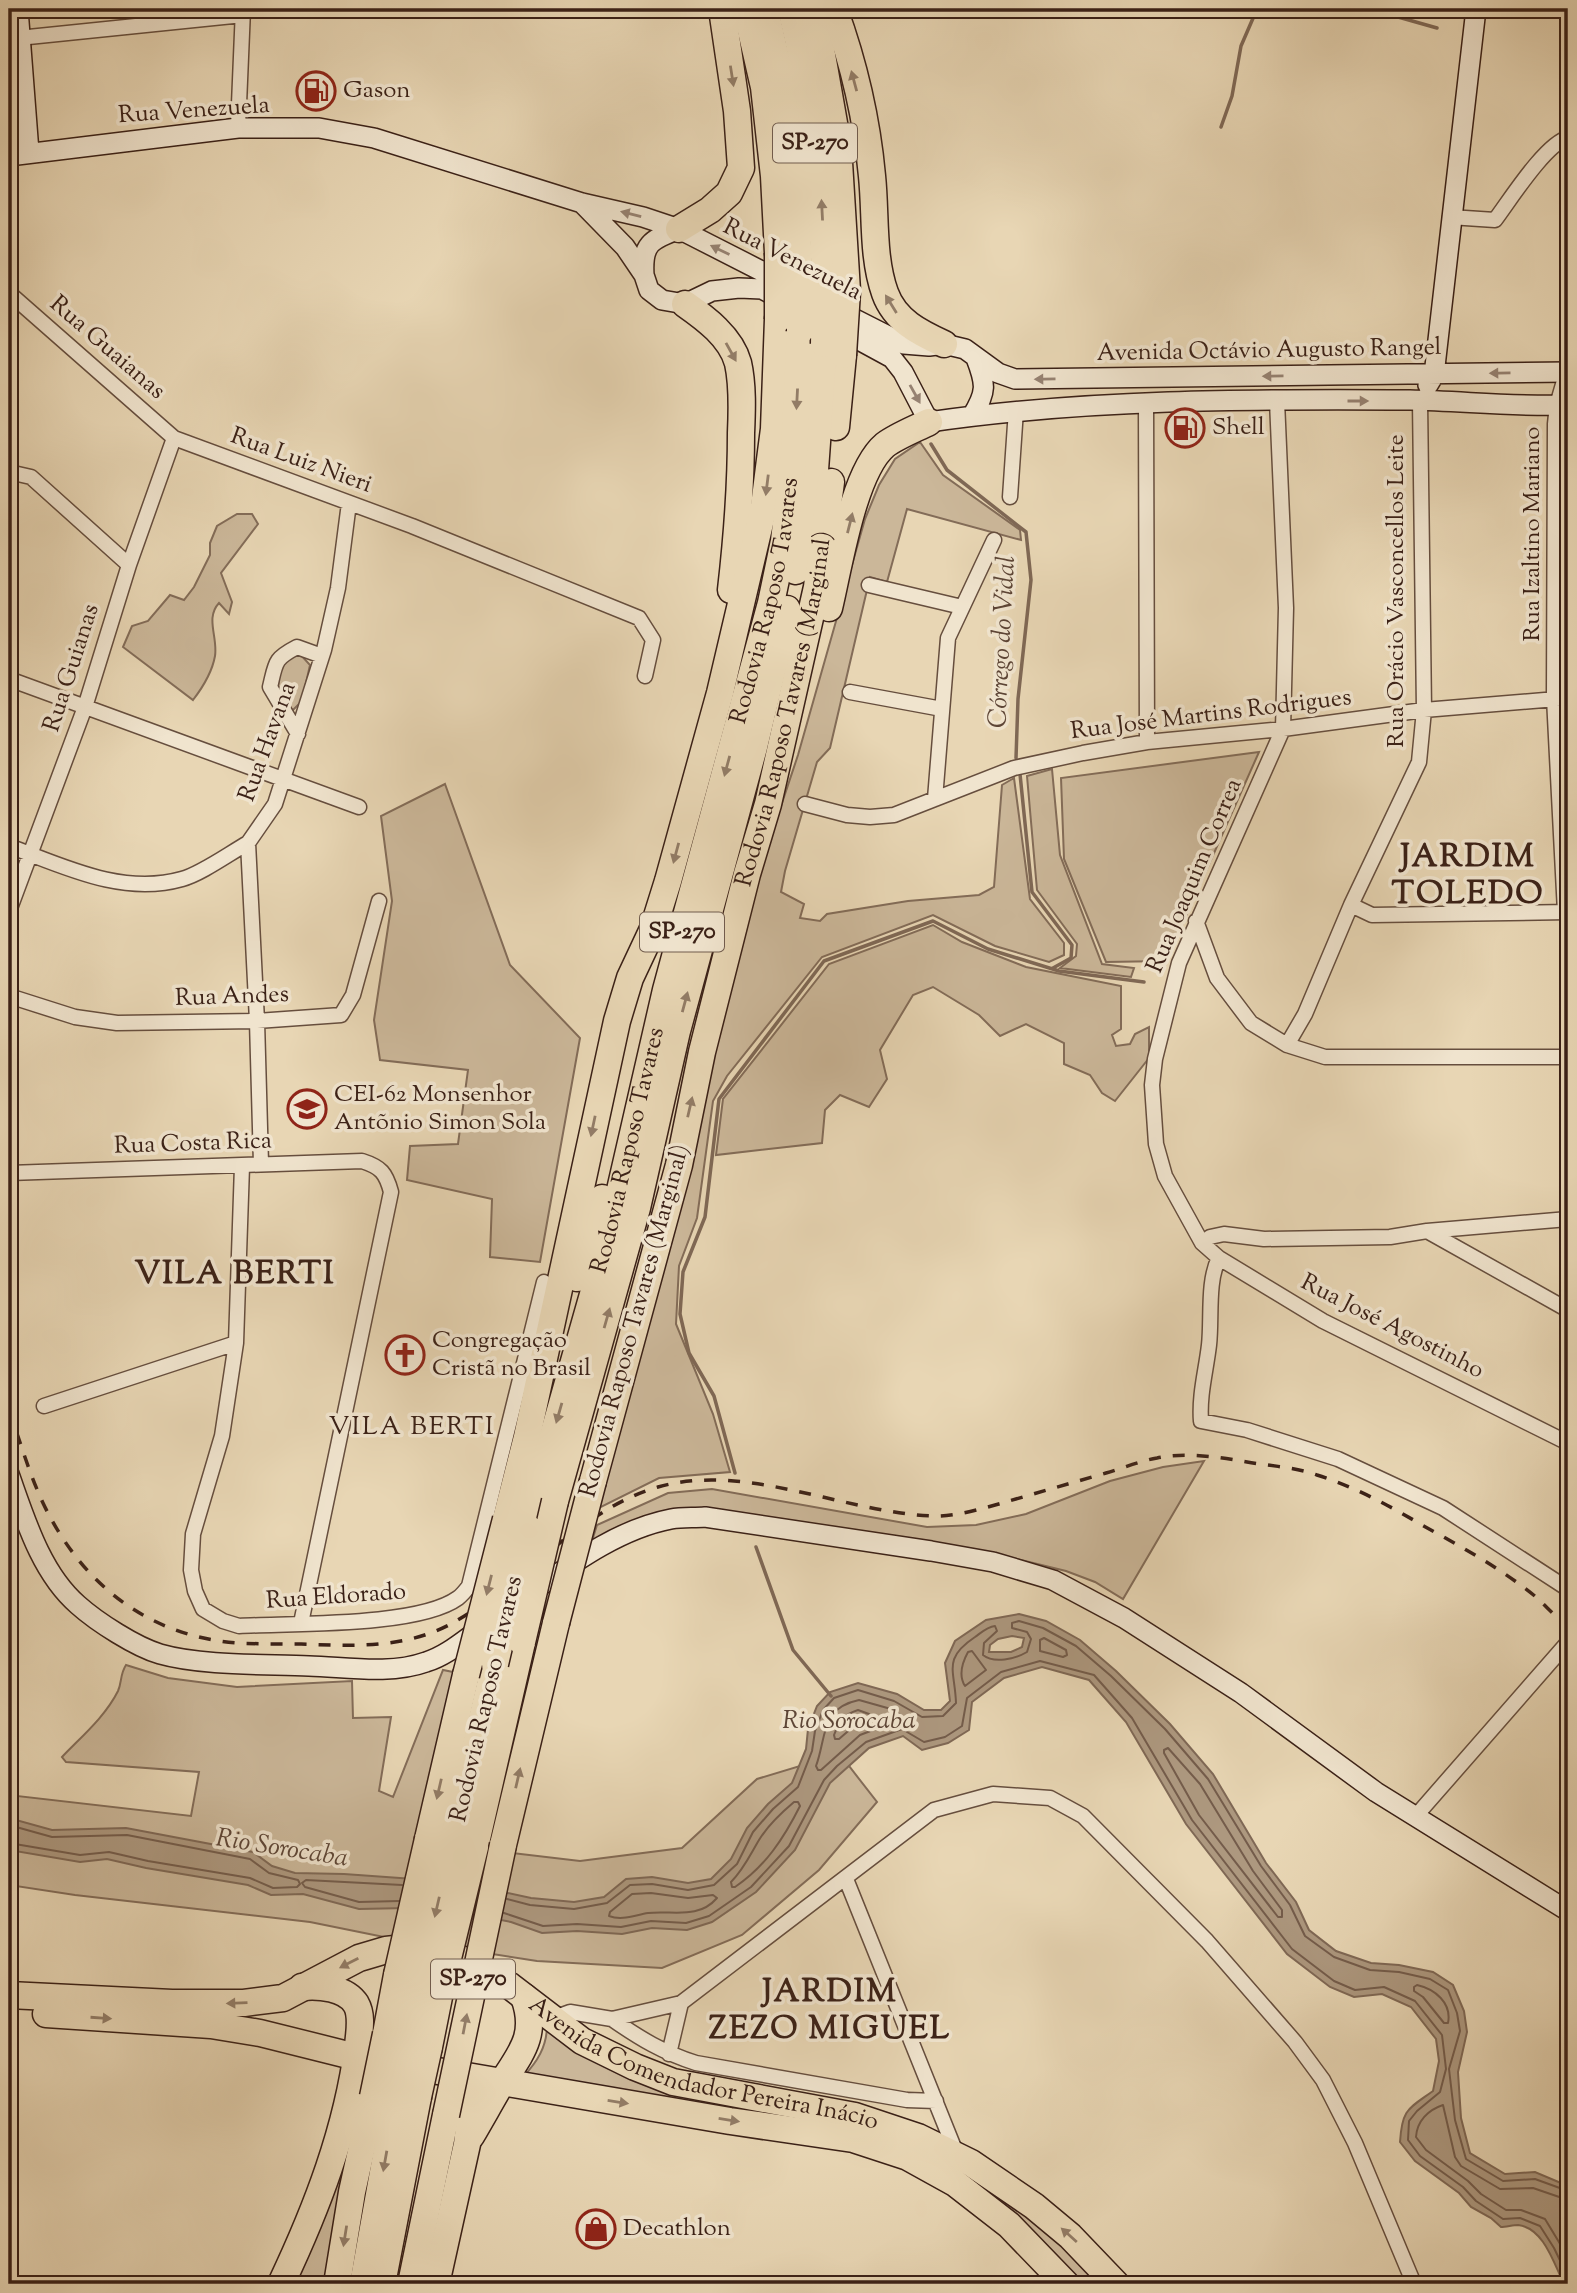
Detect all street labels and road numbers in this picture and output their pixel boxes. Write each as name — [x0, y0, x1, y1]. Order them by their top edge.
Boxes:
street label: Rua Venezuela — [117, 89, 271, 133]
road number: SP-270 — [773, 124, 857, 162]
street label: Rua Venezuela — [717, 210, 867, 310]
street label: Rua Guaianas — [42, 288, 172, 408]
street label: Avenida Octávio Augusto Rangel — [1096, 331, 1442, 371]
street label: Rua Luiz Nieri — [225, 420, 377, 502]
street label: Rua Izaltino Mariano — [1516, 427, 1550, 641]
street label: Rua Orácio Vasconcellos Leite — [1380, 434, 1414, 748]
street label: Rodovia Raposo Tavares — [722, 476, 808, 728]
street label: Rodovia Raposo Tavares (Marginal) — [727, 529, 841, 890]
street label: Rua Guianas — [35, 600, 109, 736]
street label: Rua Havana — [231, 677, 305, 807]
street label: Rua José Martins Rodrigues — [1069, 681, 1353, 749]
street label: Rua Joaquim Correa — [1139, 774, 1251, 978]
road number: SP-270 — [640, 912, 724, 951]
street label: Rua Andes — [174, 978, 290, 1016]
street label: Rodovia Raposo Tavares — [583, 1024, 674, 1278]
street label: Rua Costa Rica — [113, 1124, 273, 1164]
street label: Rodovia Raposo Tavares (Marginal) — [571, 1141, 699, 1501]
street label: Rua José Agostinho — [1294, 1266, 1490, 1388]
street label: Rodovia Raposo Tavares — [442, 1573, 532, 1825]
street label: Rua Eldorado — [265, 1575, 407, 1619]
road number: SP-270 — [431, 1960, 515, 1998]
street label: Avenida Comendador Pereira Inácio — [521, 1989, 883, 2140]

